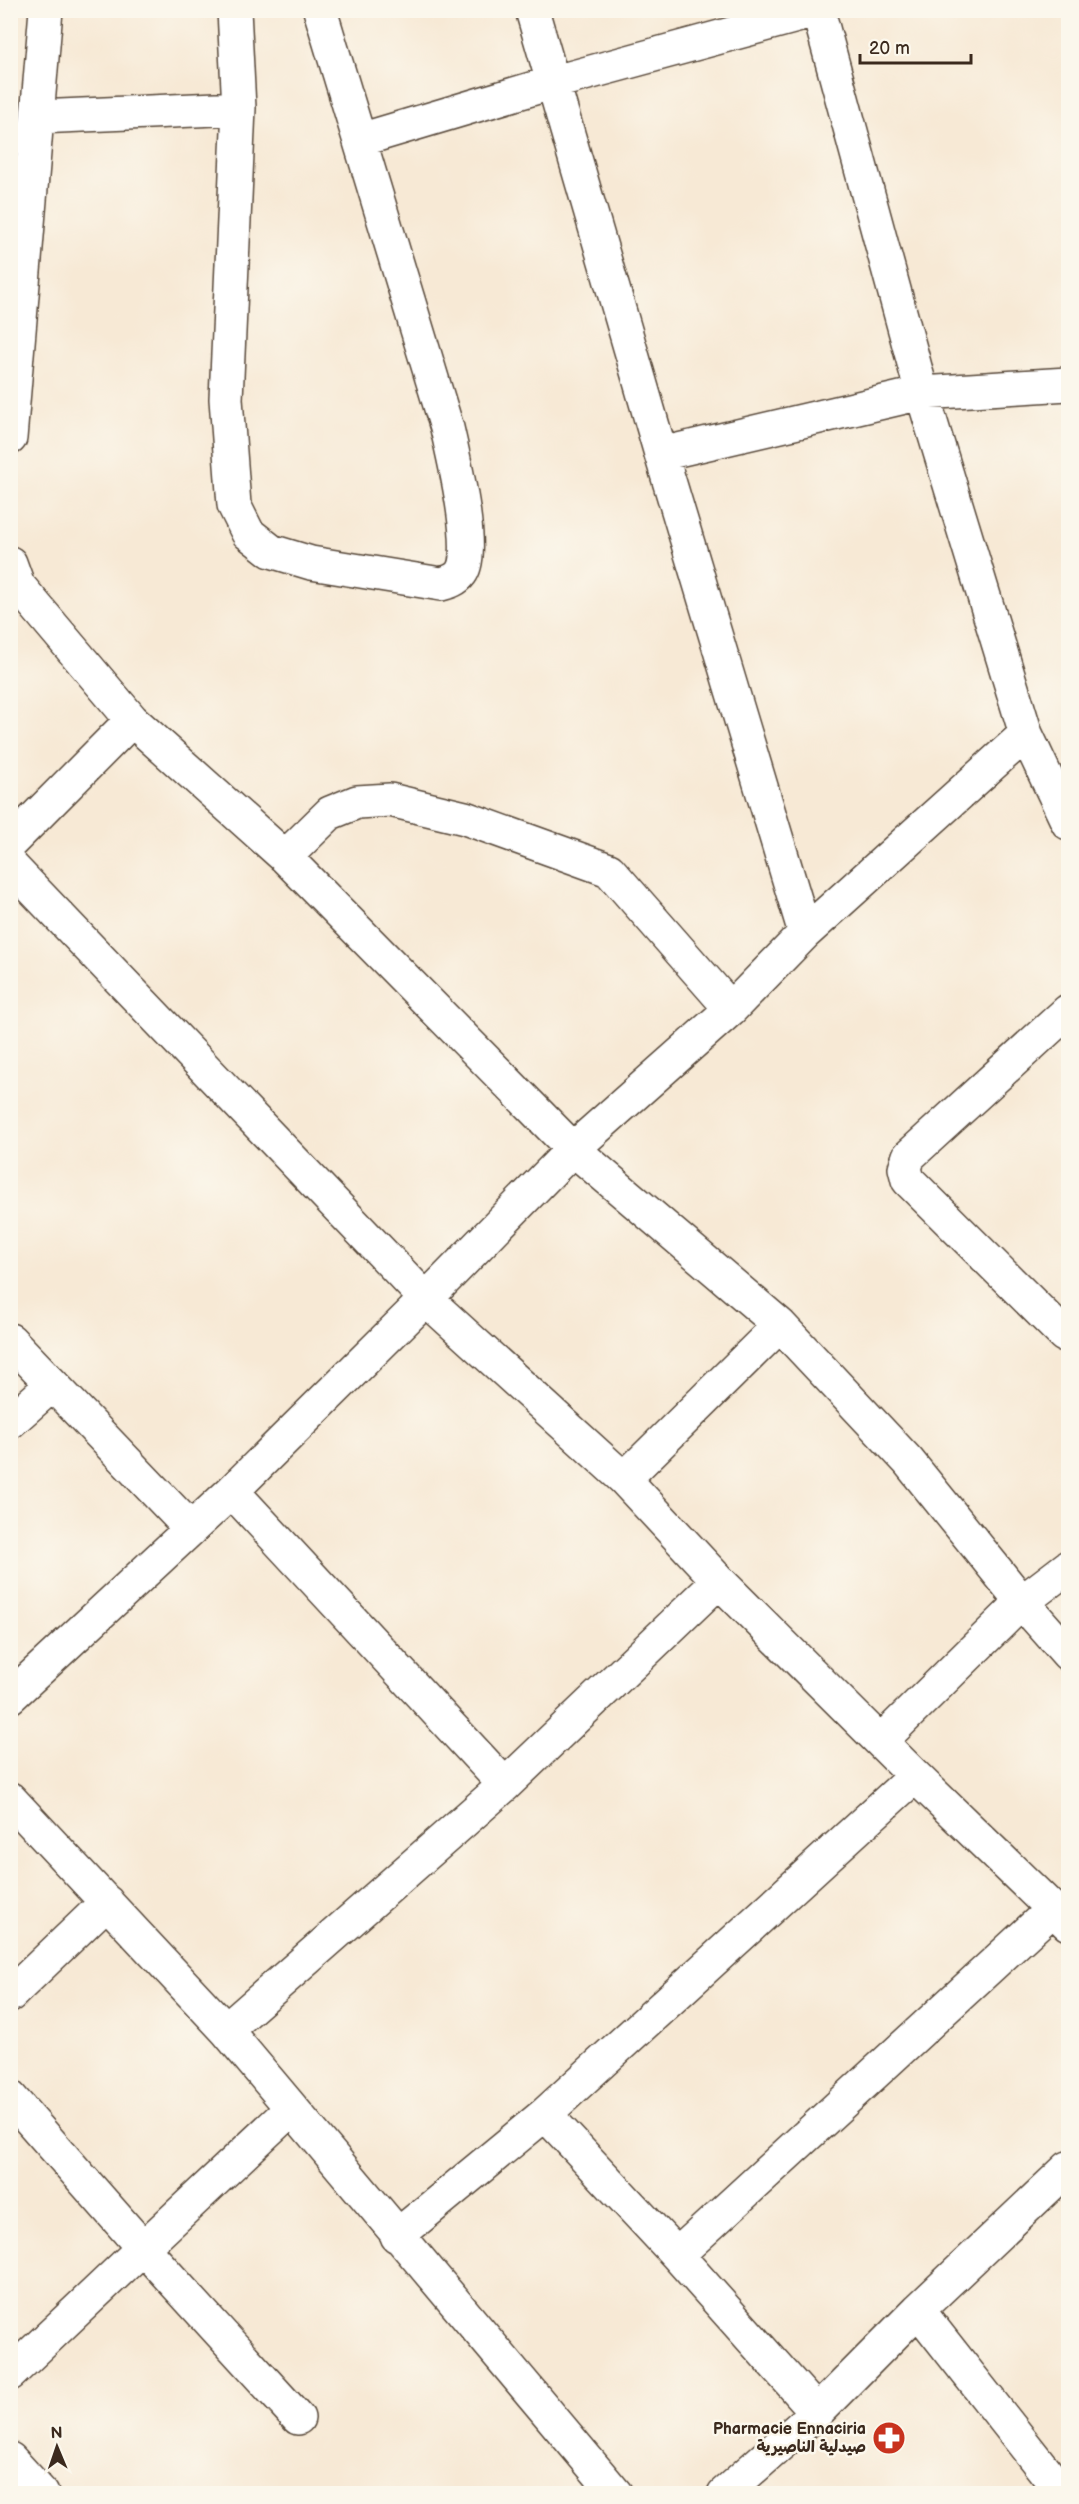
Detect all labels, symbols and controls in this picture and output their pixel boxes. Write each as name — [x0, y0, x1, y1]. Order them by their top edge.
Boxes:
scale bar — [860, 27, 971, 65]
text: 20 m — [869, 38, 910, 59]
north arrow — [27, 2417, 87, 2477]
place label: Pharmacie Ennaciria صيدلية الناصيرية — [713, 2420, 866, 2457]
pharmacy icon: Pharmacie Ennaciria صيدلية الناصيرية — [871, 2420, 907, 2456]
text: N — [50, 2424, 63, 2443]

